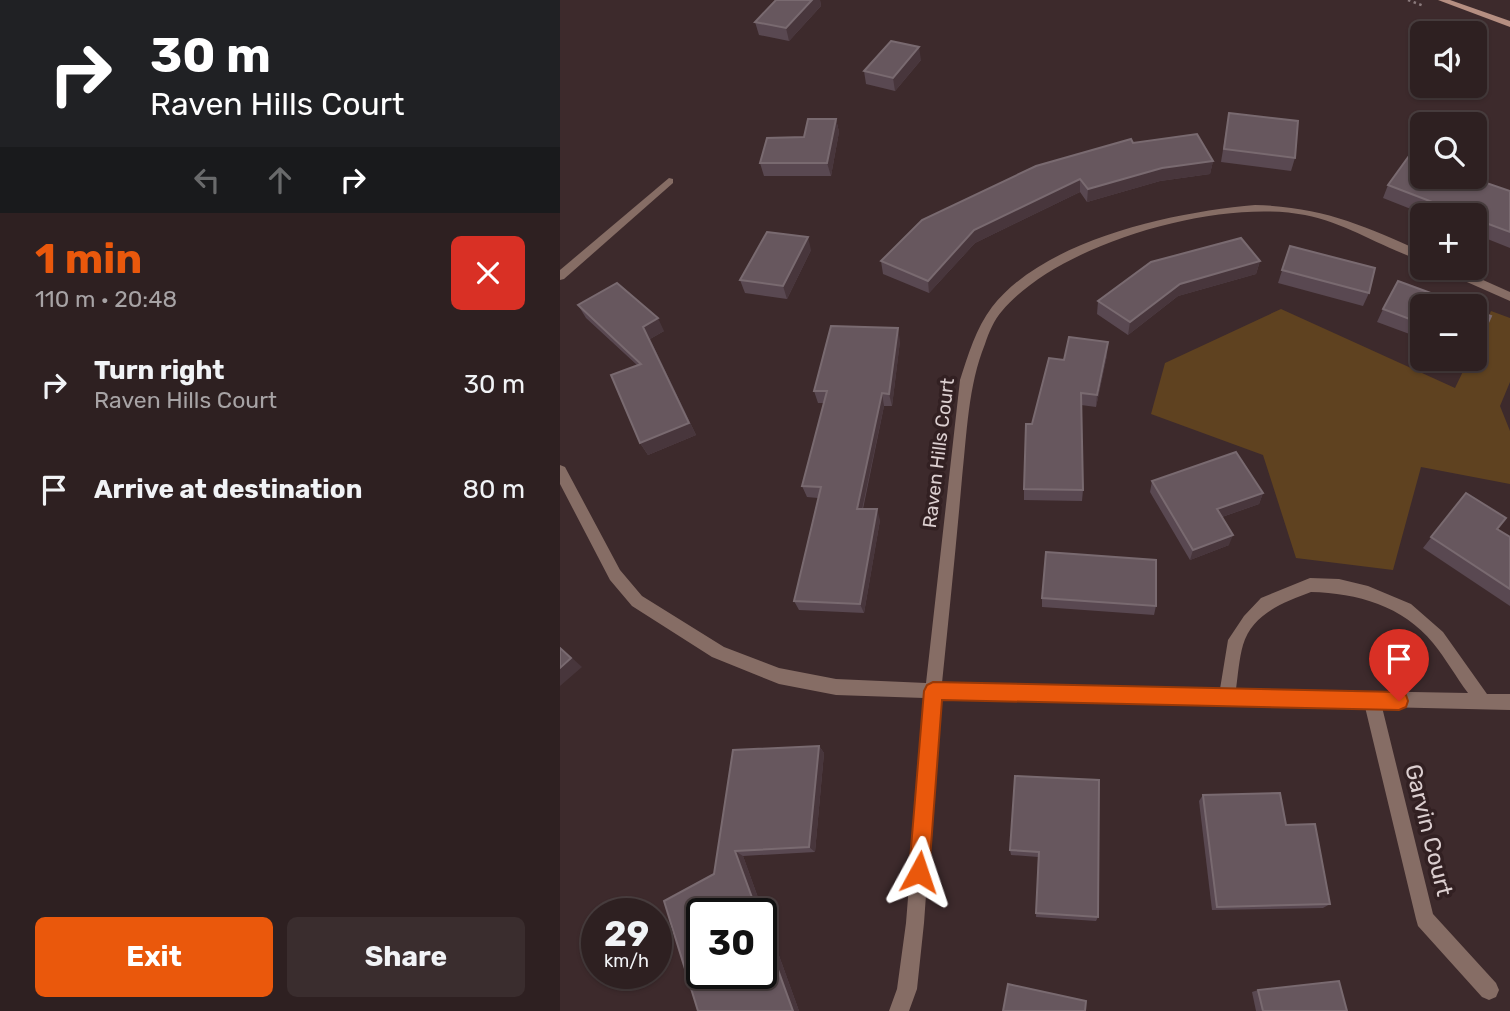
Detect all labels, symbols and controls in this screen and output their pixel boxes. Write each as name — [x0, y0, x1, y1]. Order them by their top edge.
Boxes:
map controls — [1410, 21, 1487, 371]
button: sound — [1410, 21, 1487, 98]
text: 30 m — [150, 26, 271, 84]
icon: right — [35, 28, 126, 119]
text: Raven Hills Court — [150, 85, 405, 123]
button: search — [1410, 112, 1487, 189]
icon: left — [188, 161, 226, 199]
icon: ahead — [261, 161, 299, 199]
icon: right — [334, 161, 372, 199]
button: + — [1410, 203, 1487, 280]
text: 1 min — [35, 234, 142, 284]
button: close — [451, 236, 525, 310]
text: 110 m · 20:48 — [35, 285, 177, 313]
button: − — [1410, 294, 1487, 371]
text: Turn right — [94, 355, 224, 386]
icon: right — [35, 366, 73, 404]
text: 30 m — [463, 369, 525, 400]
street label: Raven Hills Court — [918, 376, 959, 529]
text: Raven Hills Court — [94, 386, 277, 414]
icon: arrive — [35, 471, 73, 509]
text: Arrive at destination — [94, 474, 362, 505]
text: 80 m — [462, 474, 525, 505]
pin — [1369, 629, 1429, 701]
icon: arrive — [1380, 640, 1418, 678]
street label: Garvin Court — [1399, 761, 1459, 899]
position arrow — [882, 835, 956, 909]
speed limit sign: 30 — [686, 898, 777, 989]
text: 29 — [604, 913, 649, 955]
button: Exit — [35, 917, 273, 997]
button: Share — [287, 917, 525, 997]
text: km/h — [604, 950, 649, 972]

